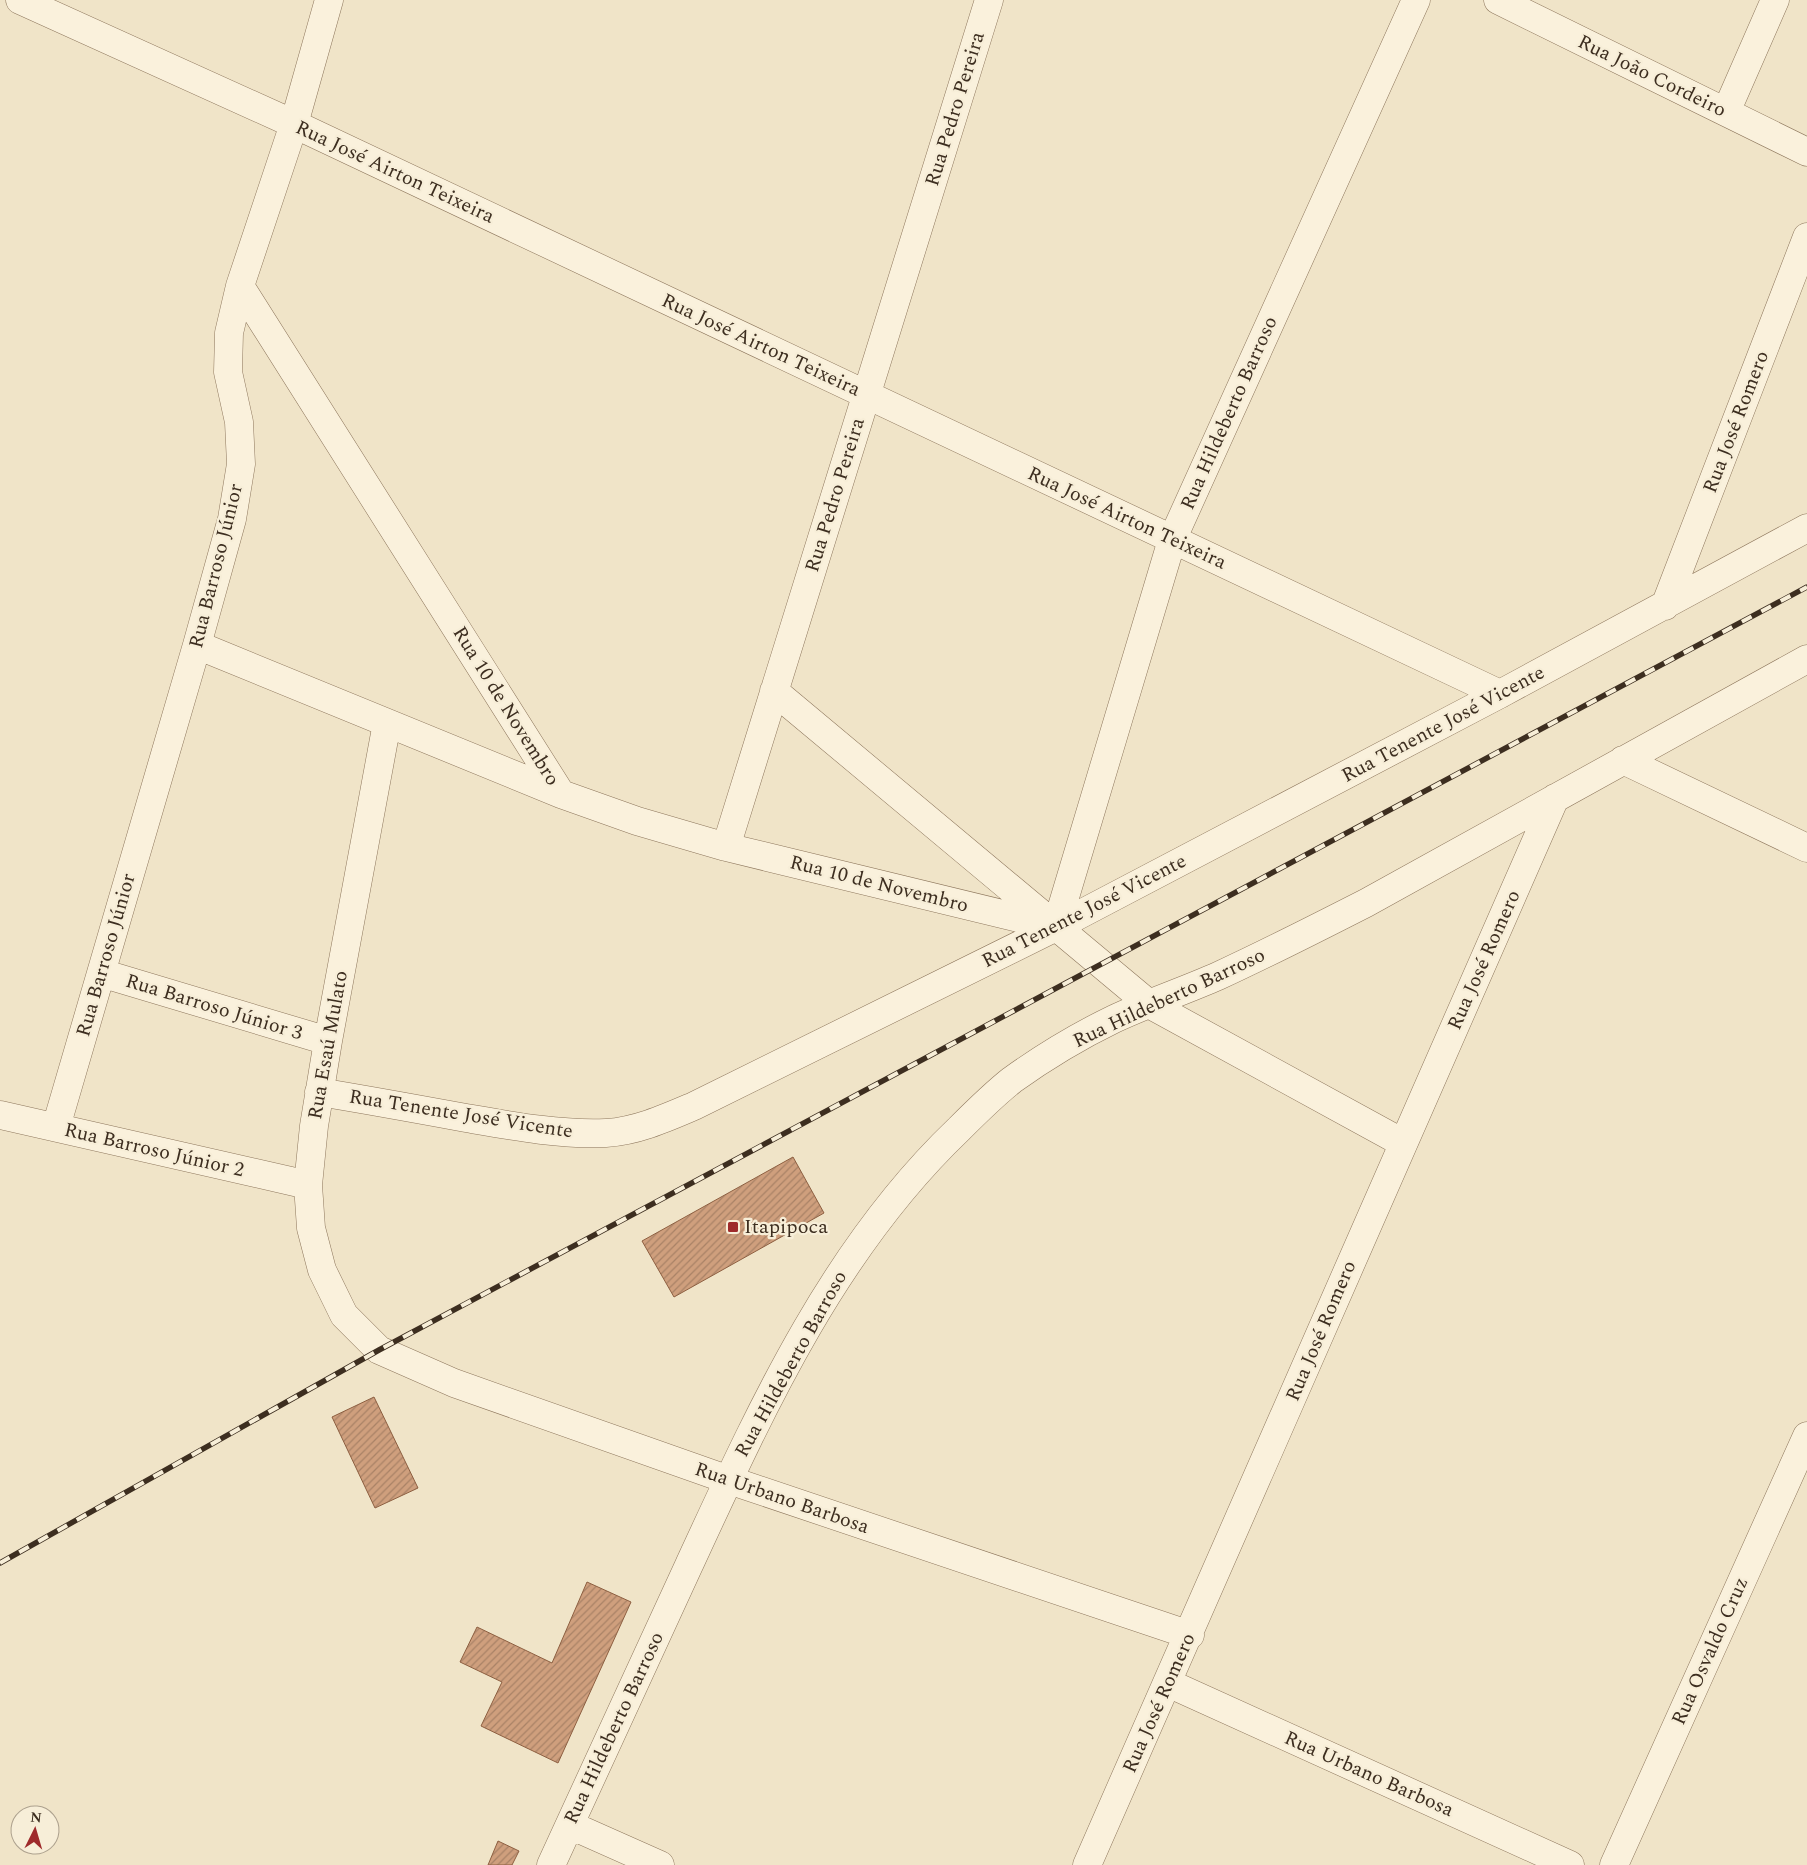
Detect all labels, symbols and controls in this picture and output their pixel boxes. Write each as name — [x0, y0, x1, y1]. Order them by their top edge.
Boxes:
street label: Rua João Cordeiro — [1573, 27, 1731, 125]
street label: Rua Pedro Pereira — [917, 28, 993, 190]
street label: Rua José Airton Teixeira — [291, 113, 500, 231]
street label: Rua José Airton Teixeira — [657, 286, 866, 404]
street label: Rua Hildeberto Barroso — [1173, 311, 1285, 515]
street label: Rua José Romero — [1695, 346, 1777, 498]
street label: Rua Pedro Pereira — [797, 414, 873, 576]
street label: Rua José Airton Teixeira — [1023, 459, 1232, 577]
street label: Rua Barroso Júnior — [181, 480, 251, 651]
street label: Rua 10 de Novembro — [445, 620, 567, 792]
street label: Rua Tenente José Vicente — [1336, 658, 1550, 790]
street label: Rua Tenente José Vicente — [976, 846, 1192, 976]
street label: Rua 10 de Novembro — [787, 847, 971, 921]
street label: Rua Barroso Júnior — [68, 870, 144, 1040]
street label: Rua José Romero — [1440, 885, 1528, 1035]
street label: Rua Hildeberto Barroso — [1068, 940, 1270, 1056]
street label: Rua Barroso Júnior 3 — [122, 966, 306, 1048]
street label: Rua Esaú Mulato — [300, 968, 356, 1122]
street label: Rua Tenente José Vicente — [347, 1081, 575, 1147]
street label: Rua Barroso Júnior 2 — [61, 1115, 247, 1185]
place label: Itapipoca — [744, 1212, 828, 1242]
marker: Itapipoca — [726, 1220, 740, 1234]
street label: Rua José Romero — [1278, 1256, 1364, 1406]
street label: Rua Hildeberto Barroso — [727, 1265, 855, 1463]
street label: Rua Urbano Barbosa — [691, 1454, 874, 1542]
street label: Rua Osvaldo Cruz — [1664, 1572, 1756, 1730]
street label: Rua Hildeberto Barroso — [556, 1627, 672, 1829]
street label: Rua José Romero — [1115, 1628, 1203, 1778]
street label: Rua Urbano Barbosa — [1279, 1723, 1459, 1825]
north arrow — [10, 1805, 60, 1855]
text: N — [29, 1807, 43, 1829]

